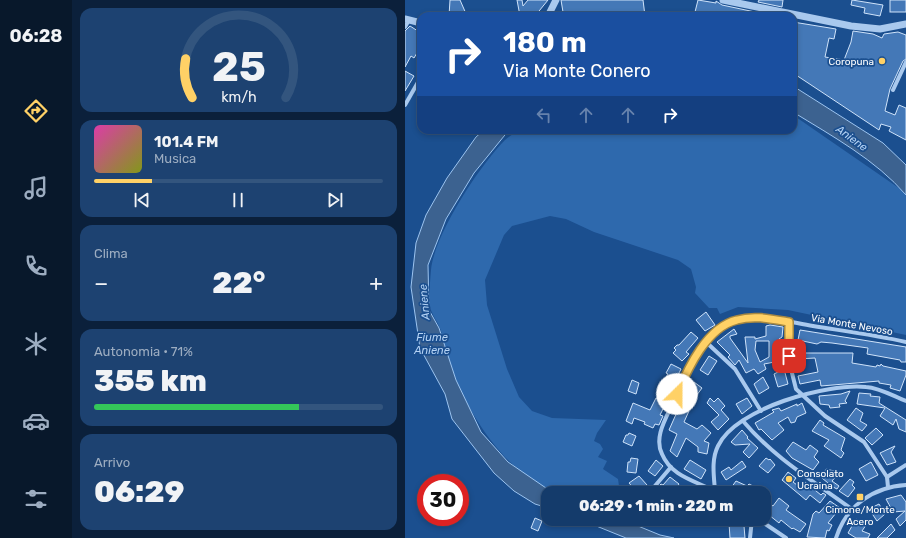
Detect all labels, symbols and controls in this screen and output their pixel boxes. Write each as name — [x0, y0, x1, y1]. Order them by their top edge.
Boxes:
text: 06:28 — [9, 25, 63, 47]
text: 180 m — [503, 26, 587, 59]
icon: right — [437, 28, 489, 80]
text: 25 — [212, 42, 265, 91]
place label: Coropuna — [829, 56, 874, 68]
marker: Coropuna — [877, 56, 887, 66]
text: Via Monte Conero — [503, 60, 651, 82]
text: km/h — [221, 89, 256, 106]
icon: directions — [22, 97, 50, 125]
icon: left — [533, 104, 555, 126]
icon: ahead — [575, 104, 597, 126]
icon: ahead — [617, 104, 639, 126]
icon: right — [659, 104, 681, 126]
water label: Aniene — [833, 122, 870, 154]
text: 101.4 FM — [154, 133, 218, 151]
text: Musica — [154, 151, 196, 166]
icon: music — [22, 174, 50, 202]
icon: previous — [131, 189, 153, 211]
icon: pause — [227, 189, 249, 211]
icon: next — [324, 189, 346, 211]
text: Clima — [94, 246, 128, 261]
icon: phone — [22, 252, 50, 280]
text: 22° — [212, 265, 265, 301]
text: − — [94, 270, 108, 297]
text: + — [369, 270, 383, 297]
water label: Aniene — [416, 284, 433, 321]
street label: Via Monte Nevoso — [810, 312, 894, 338]
icon: climate — [22, 330, 50, 358]
water label: Fiume Aniene — [413, 331, 450, 357]
pin — [772, 339, 806, 373]
text: Autonomia · 71% — [94, 344, 193, 359]
icon: arrive — [778, 345, 800, 367]
text: 355 km — [94, 363, 207, 399]
position arrow — [656, 373, 698, 415]
icon: car — [22, 407, 50, 435]
text: Arrivo — [94, 455, 130, 470]
place label: Consolato Ucraina — [797, 468, 844, 492]
text: 06:29 — [94, 474, 184, 510]
speed limit sign: 30 — [417, 474, 469, 526]
marker: Consolato Ucraina — [784, 474, 794, 484]
icon: filters — [22, 485, 50, 513]
marker: Cimone/Monte Acero — [855, 492, 865, 502]
text: 06:29 · 1 min · 220 m — [579, 497, 733, 515]
place label: Cimone/Monte Acero — [825, 504, 895, 528]

